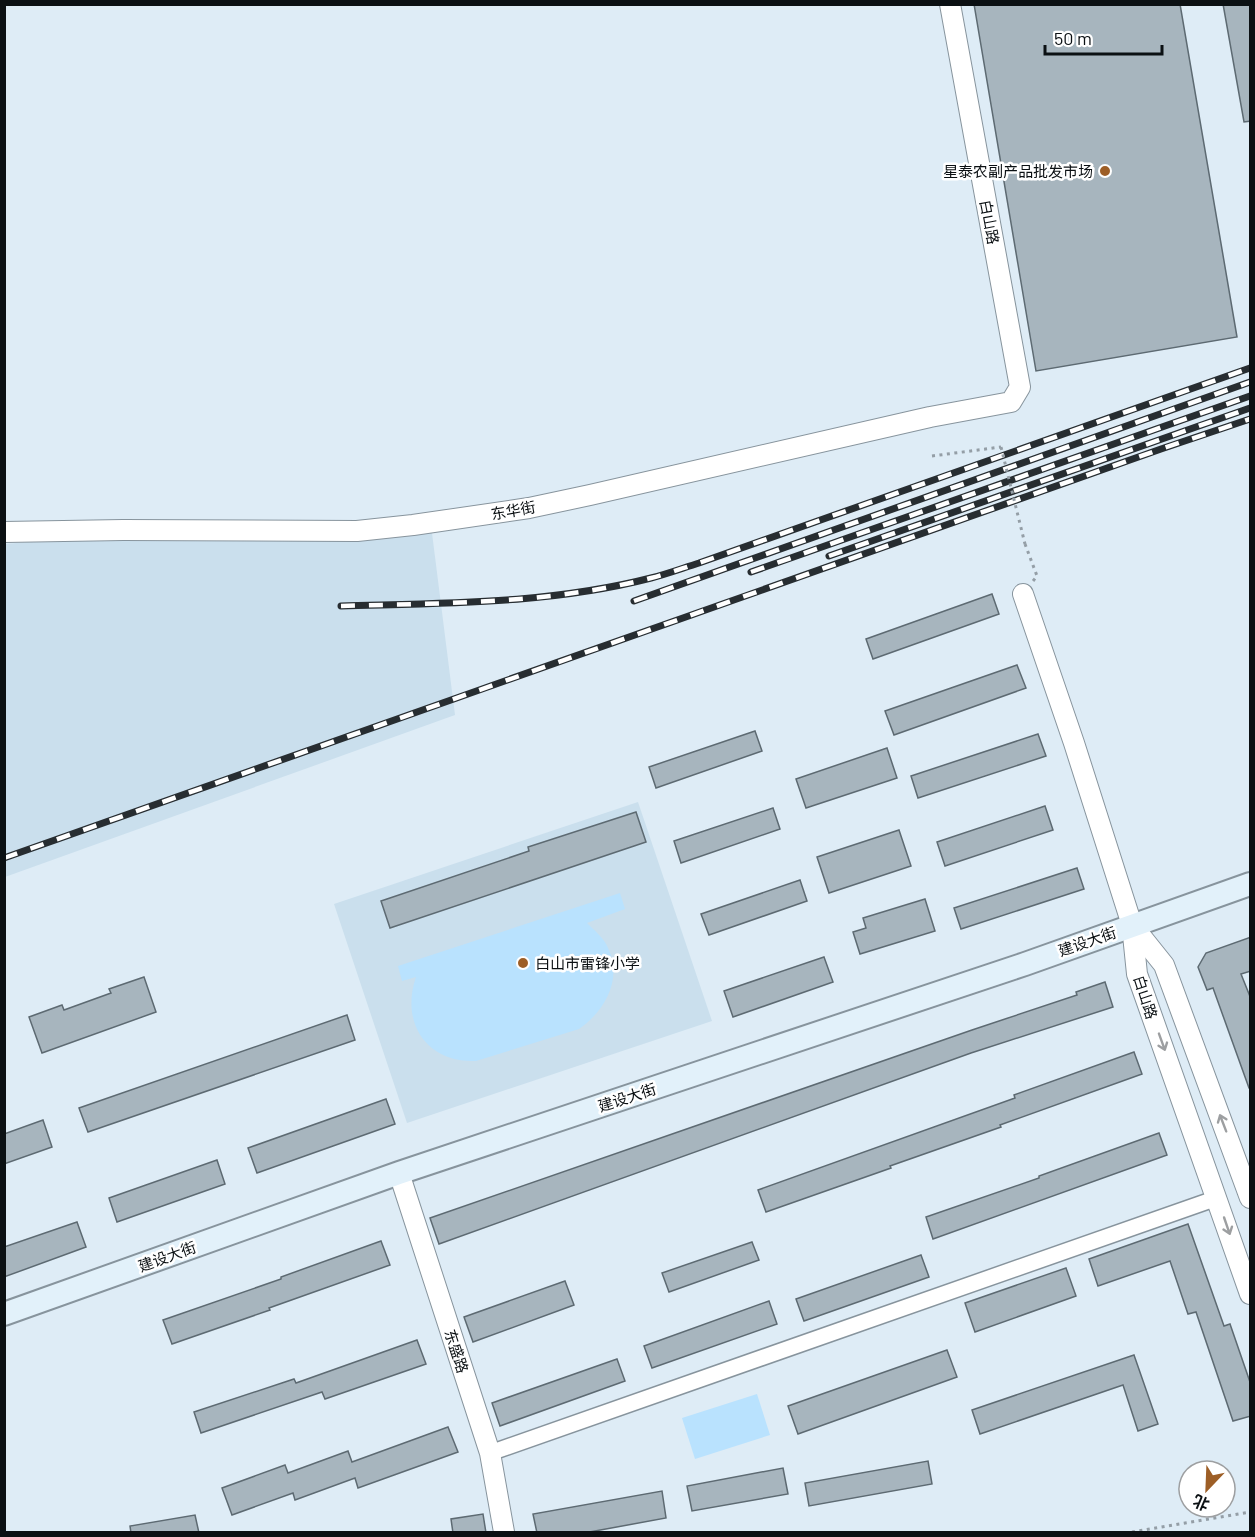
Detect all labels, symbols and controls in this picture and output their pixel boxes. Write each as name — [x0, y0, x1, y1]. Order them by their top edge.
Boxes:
scale bar — [1045, 18, 1162, 56]
text: 50 m — [1054, 27, 1092, 49]
place label: 星泰农副产品批发市场 — [943, 162, 1093, 180]
marker: 星泰农副产品批发市场 — [1098, 164, 1112, 178]
street label: 白山路 — [977, 198, 1003, 246]
street label: 东华街 — [489, 497, 537, 523]
street label: 建设大街 — [1056, 923, 1118, 959]
place label: 白山市雷锋小学 — [535, 954, 640, 972]
marker: 白山市雷锋小学 — [516, 956, 530, 970]
street label: 白山路 — [1130, 973, 1162, 1021]
one-way arrow — [1157, 1032, 1168, 1051]
street label: 建设大街 — [596, 1079, 658, 1115]
one-way arrow — [1217, 1114, 1228, 1133]
one-way arrow — [1223, 1216, 1234, 1235]
street label: 建设大街 — [136, 1237, 198, 1275]
street label: 东盛路 — [441, 1327, 473, 1375]
north arrow — [1177, 1459, 1237, 1519]
text: 北 — [1190, 1491, 1212, 1515]

